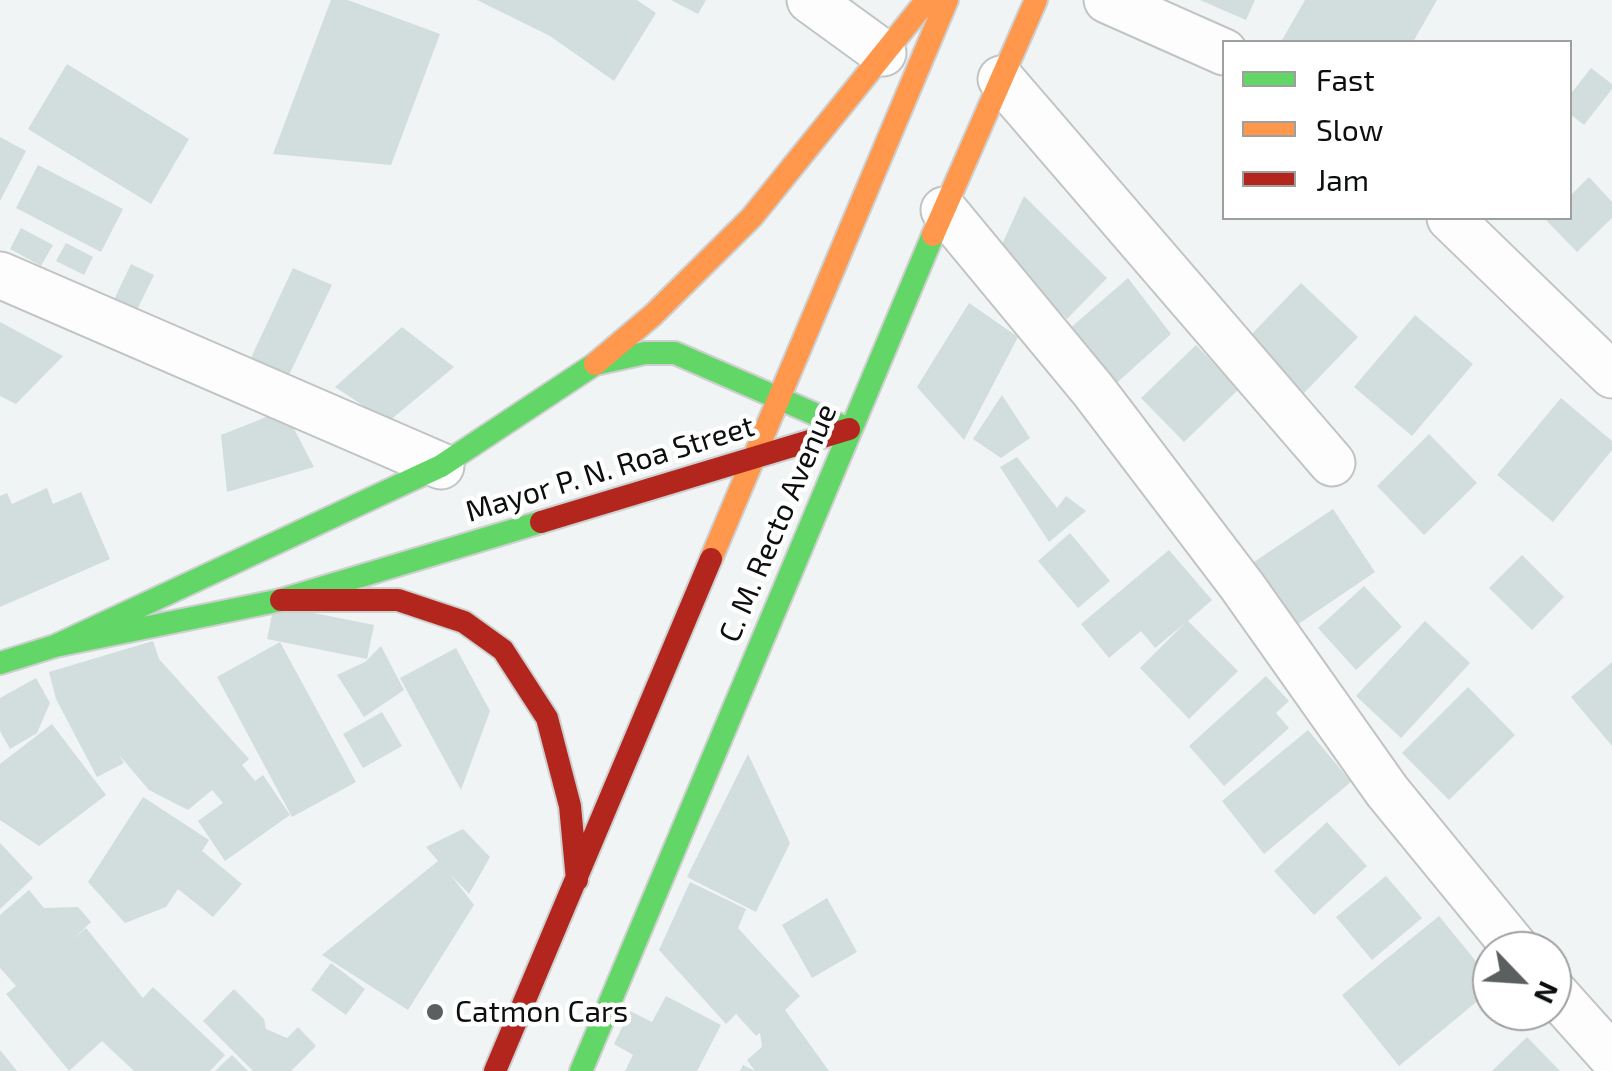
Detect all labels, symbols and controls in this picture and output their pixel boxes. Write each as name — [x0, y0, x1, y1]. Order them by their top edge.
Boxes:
legend — [1222, 40, 1572, 220]
text: Fast — [1316, 61, 1375, 97]
text: Slow — [1316, 111, 1383, 147]
text: Jam — [1316, 161, 1369, 197]
street label: C. M. Recto Avenue — [712, 398, 844, 648]
street label: Mayor P. N. Roa Street — [461, 408, 759, 530]
north arrow — [1472, 931, 1572, 1031]
text: N — [1528, 976, 1567, 1009]
place label: Catmon Cars — [455, 994, 628, 1030]
marker: Catmon Cars — [424, 1001, 446, 1023]

